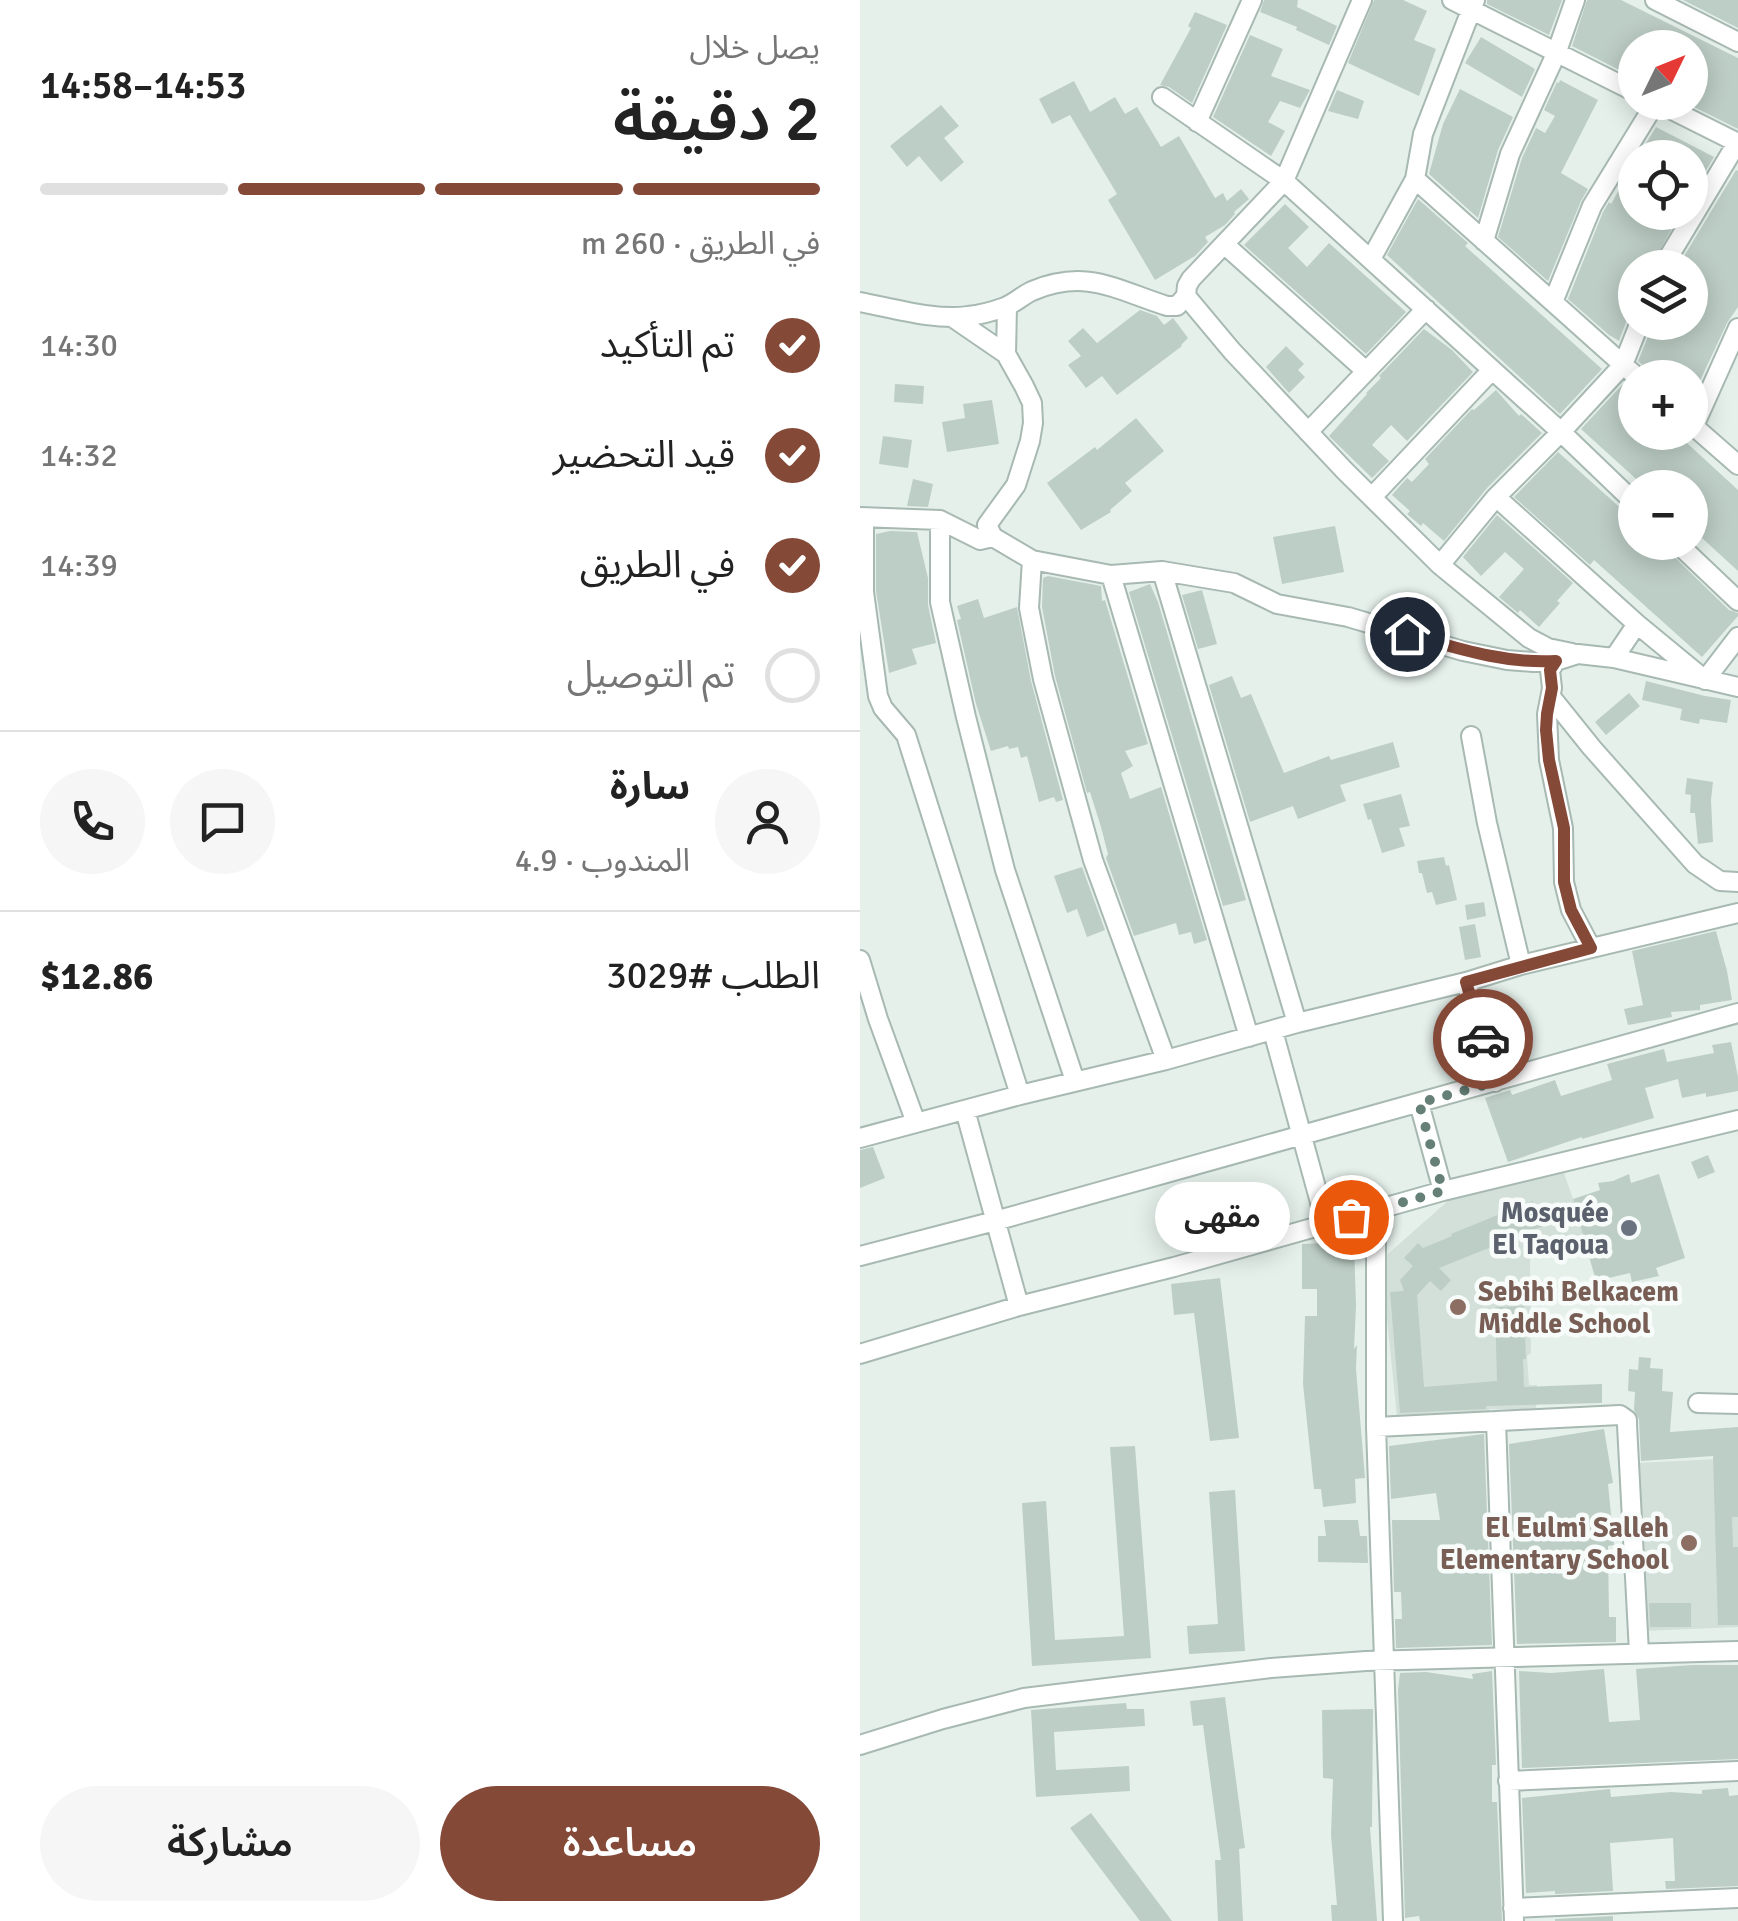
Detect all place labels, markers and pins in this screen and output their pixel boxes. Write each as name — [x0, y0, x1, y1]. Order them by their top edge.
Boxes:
pin — [1365, 592, 1450, 677]
pin — [1309, 1175, 1394, 1260]
callout: مقهى — [1156, 1182, 1291, 1252]
place label: Mosquée El Taqoua — [1492, 1196, 1609, 1262]
marker: Mosquée El Taqoua — [1618, 1217, 1640, 1239]
place label: Sebihi Belkacem Middle School — [1478, 1275, 1679, 1341]
marker: Sebihi Belkacem Middle School — [1447, 1296, 1469, 1318]
place label: El Eulmi Salleh Elementary School — [1440, 1511, 1669, 1577]
marker: El Eulmi Salleh Elementary School — [1678, 1532, 1700, 1554]

